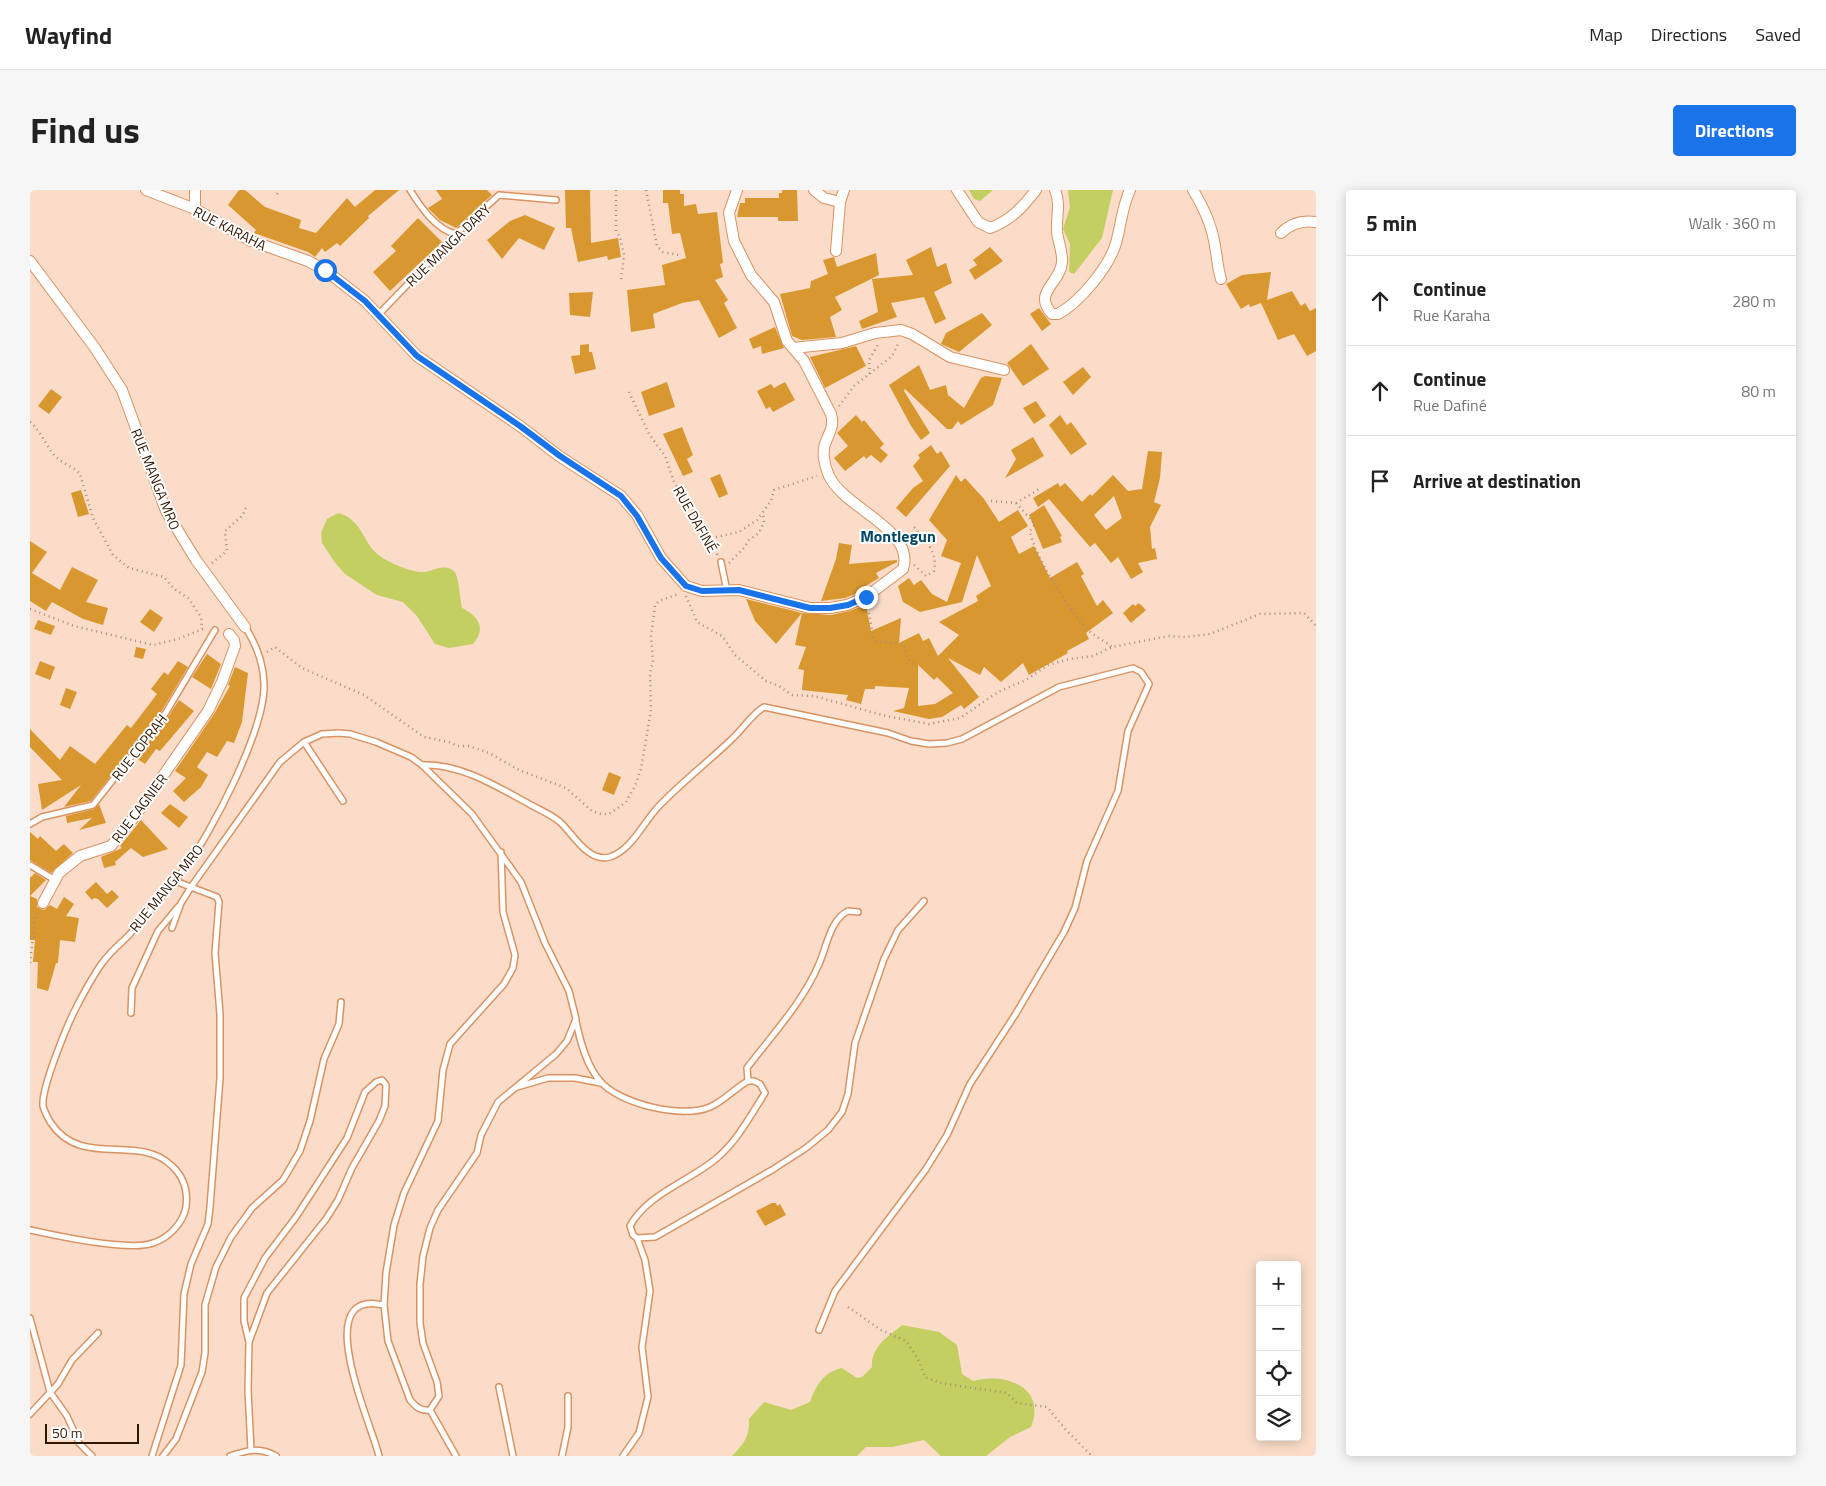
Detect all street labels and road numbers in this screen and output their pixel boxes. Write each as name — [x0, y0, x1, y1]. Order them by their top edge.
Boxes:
street label: RUE MANGA DARY — [401, 199, 496, 291]
street label: RUE KARAHA — [190, 201, 271, 256]
street label: RUE MANGA MRO — [126, 425, 186, 533]
street label: RUE DAFINÉ — [668, 482, 724, 556]
street label: RUE COPRAH — [106, 709, 172, 785]
street label: RUE CAGNIER — [106, 769, 172, 847]
street label: RUE MANGA MRO — [124, 840, 208, 936]

